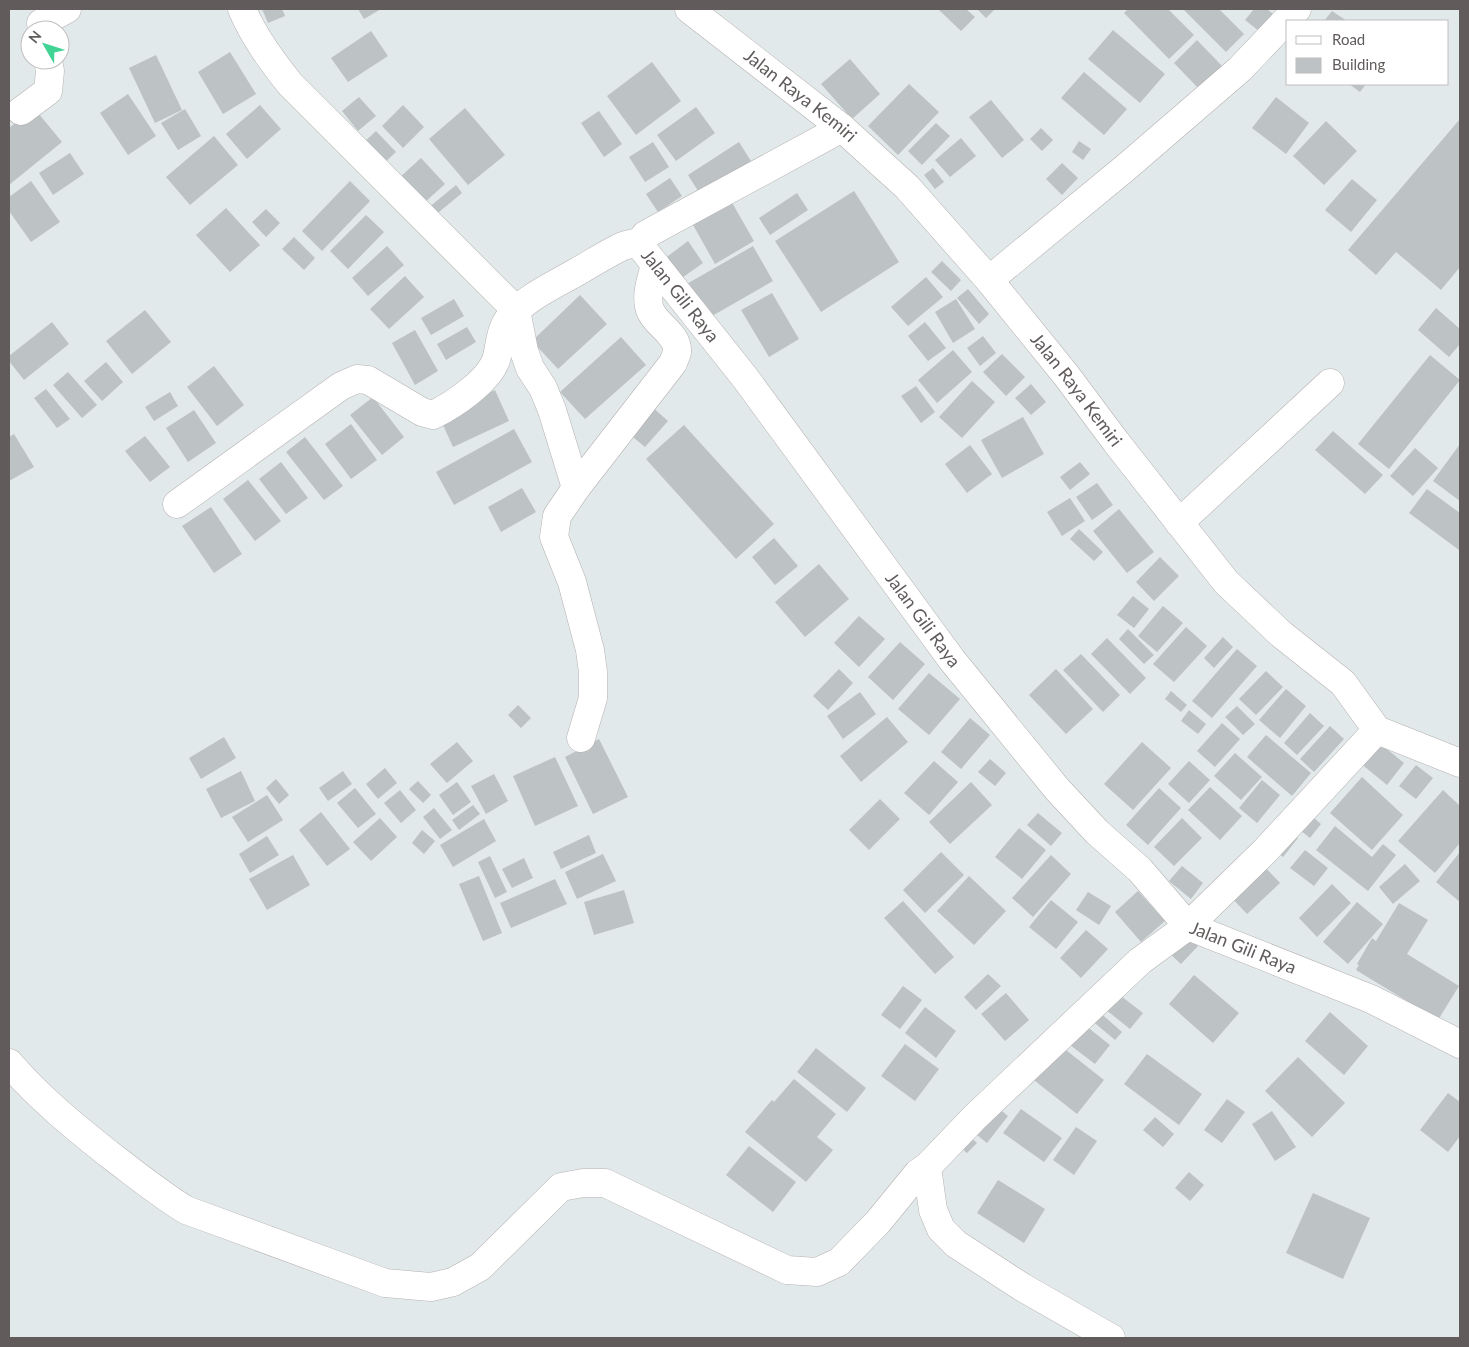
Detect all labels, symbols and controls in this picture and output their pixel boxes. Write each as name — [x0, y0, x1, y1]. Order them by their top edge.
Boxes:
north arrow — [20, 20, 70, 70]
legend — [1286, 20, 1449, 85]
text: N — [25, 27, 45, 46]
text: Road — [1332, 30, 1365, 48]
street label: Jalan Raya Kemiri — [740, 44, 862, 146]
text: Building — [1332, 55, 1385, 73]
street label: Jalan Gili Raya — [637, 244, 724, 346]
street label: Jalan Raya Kemiri — [1026, 328, 1127, 451]
street label: Jalan Gili Raya — [881, 568, 966, 672]
street label: Jalan Gili Raya — [1187, 916, 1300, 978]

